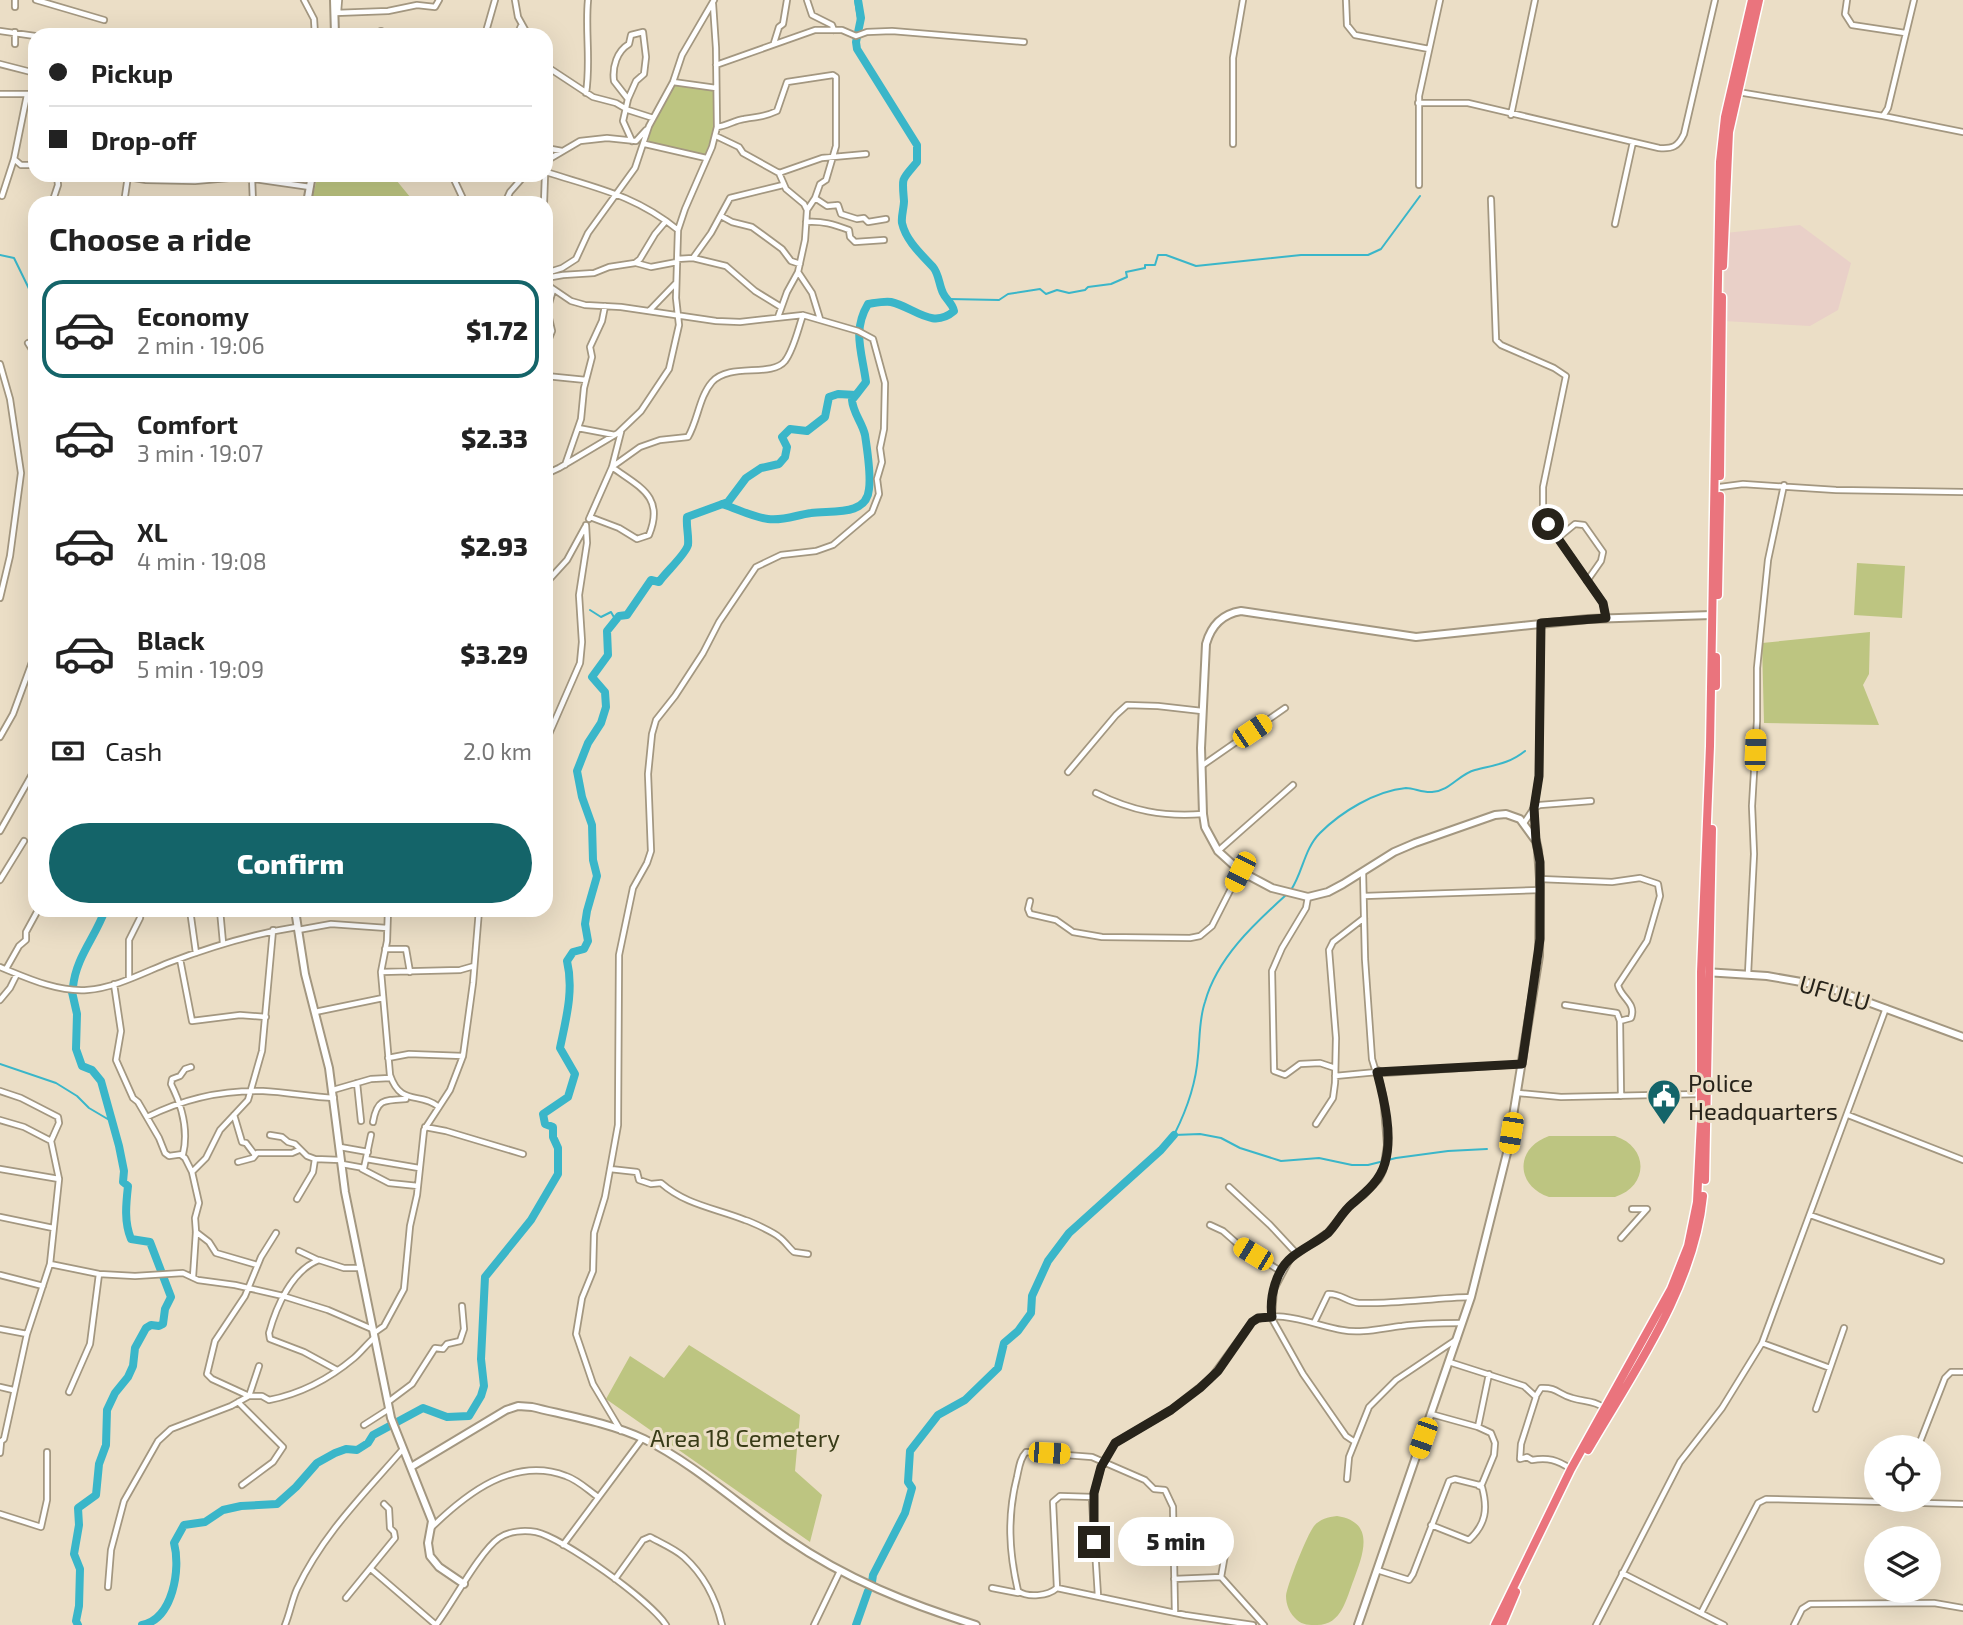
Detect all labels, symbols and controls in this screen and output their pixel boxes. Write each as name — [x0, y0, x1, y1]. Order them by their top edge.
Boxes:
text: Pickup — [91, 57, 173, 88]
text: Drop-off — [91, 124, 196, 155]
text: Choose a ride — [49, 219, 252, 257]
icon: car — [53, 298, 116, 361]
text: Economy — [137, 300, 249, 331]
text: $1.72 — [466, 314, 528, 345]
text: 2 min · 19:06 — [137, 331, 265, 359]
icon: car — [53, 406, 116, 469]
text: Comfort — [137, 408, 238, 439]
text: $2.33 — [461, 422, 528, 453]
text: 3 min · 19:07 — [137, 439, 263, 467]
route start — [1532, 508, 1564, 540]
icon: car — [53, 514, 116, 577]
text: XL — [137, 516, 168, 547]
text: $2.93 — [460, 530, 528, 561]
text: 4 min · 19:08 — [137, 547, 267, 575]
icon: car — [53, 622, 116, 685]
text: Black — [137, 624, 205, 655]
text: $3.29 — [460, 638, 528, 669]
text: 5 min · 19:09 — [137, 655, 264, 683]
car — [1229, 711, 1276, 751]
car — [1744, 729, 1767, 771]
icon: cash — [49, 732, 87, 770]
text: Cash — [105, 735, 162, 766]
text: 2.0 km — [463, 737, 532, 765]
button: Confirm — [49, 823, 532, 903]
car — [1222, 849, 1259, 895]
street label: UFULU — [1796, 968, 1874, 1016]
place label: Police Headquarters — [1688, 1068, 1838, 1125]
public building icon: Police Headquarters — [1645, 1077, 1683, 1126]
car — [1498, 1111, 1525, 1155]
car — [1230, 1234, 1277, 1274]
car — [1407, 1415, 1440, 1461]
park label: Area 18 Cemetery — [650, 1423, 840, 1452]
map controls — [1864, 1435, 1941, 1603]
button: locate — [1864, 1435, 1941, 1512]
car — [1028, 1441, 1071, 1465]
callout: 5 min — [1118, 1518, 1234, 1566]
route end — [1078, 1526, 1110, 1558]
button: layers — [1864, 1526, 1941, 1603]
text: 5 min — [1147, 1527, 1205, 1555]

